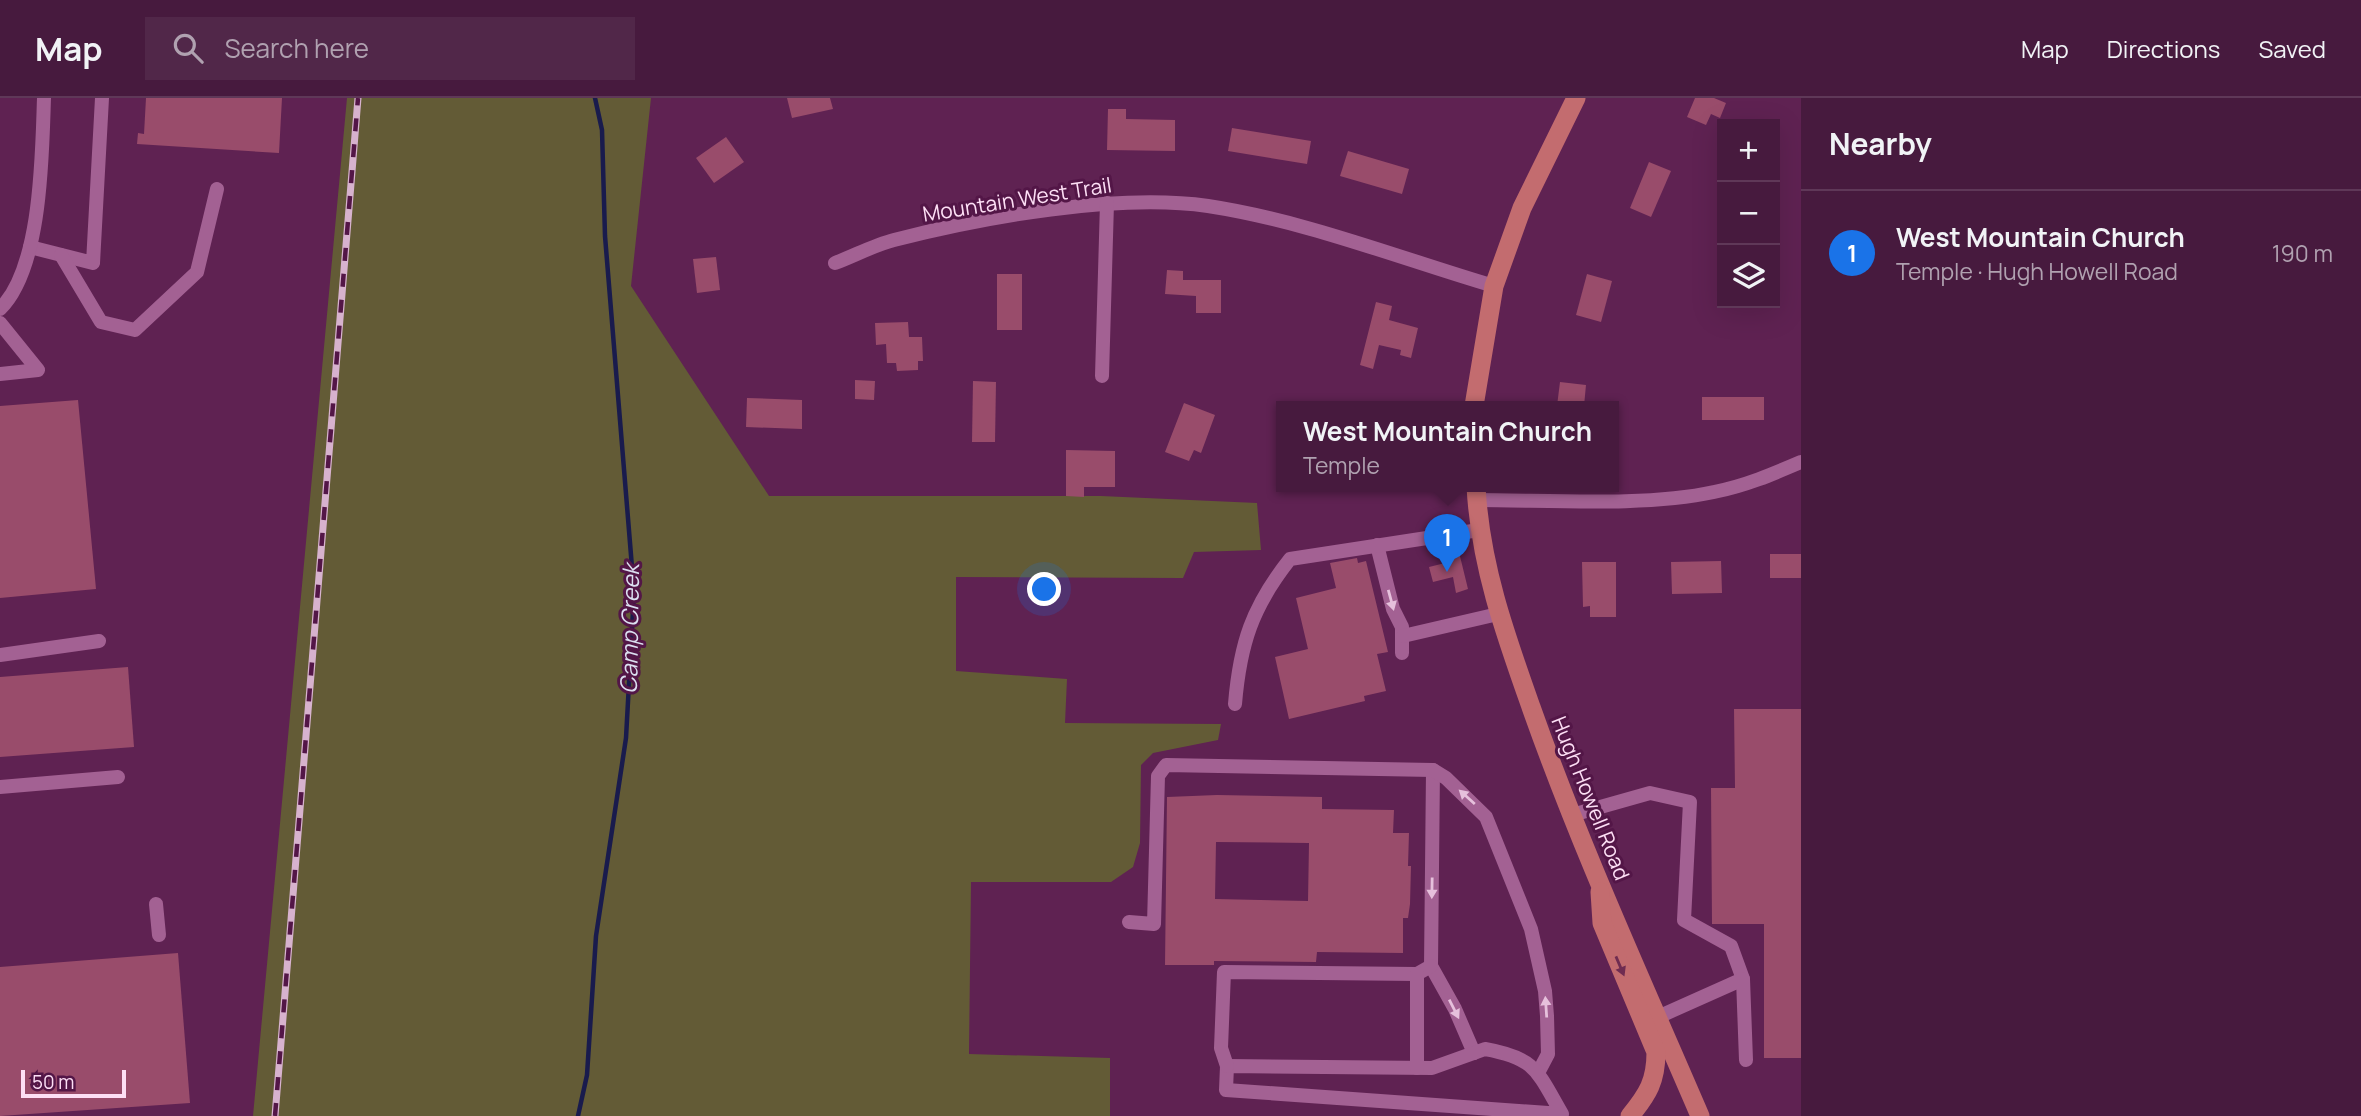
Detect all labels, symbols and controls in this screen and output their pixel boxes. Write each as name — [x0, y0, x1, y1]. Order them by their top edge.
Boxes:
search box — [145, 17, 635, 80]
text: Map — [35, 26, 103, 71]
icon: search — [169, 29, 207, 67]
text: Search here — [225, 30, 369, 66]
text: Map — [2021, 32, 2069, 65]
text: Directions — [2107, 32, 2220, 65]
text: Saved — [2258, 32, 2326, 65]
map controls — [1717, 119, 1780, 308]
button: + — [1717, 119, 1780, 182]
text: Nearby — [1829, 123, 1932, 164]
street label: Mountain West Trail — [920, 170, 1114, 228]
button: − — [1717, 182, 1780, 245]
text: West Mountain Church — [1896, 219, 2185, 255]
text: 1 — [1847, 237, 1857, 269]
text: 190 m — [2272, 237, 2333, 269]
button: layers — [1717, 245, 1780, 308]
text: Temple · Hugh Howell Road — [1896, 255, 2178, 287]
popup — [1276, 401, 1619, 492]
text: West Mountain Church — [1303, 413, 1592, 449]
text: Temple — [1303, 449, 1380, 481]
pin: 1 — [1424, 514, 1470, 572]
water label: Camp Creek — [612, 560, 646, 694]
your location — [1027, 572, 1061, 606]
one-way arrow — [1386, 589, 1397, 611]
street label: Hugh Howell Road — [1545, 712, 1637, 884]
one-way arrow — [1459, 790, 1476, 805]
one-way arrow — [1426, 877, 1437, 899]
one-way arrow — [1615, 956, 1626, 977]
one-way arrow — [1540, 996, 1551, 1018]
one-way arrow — [1449, 999, 1460, 1019]
scale bar — [21, 1067, 126, 1099]
text: 50 m — [32, 1069, 74, 1095]

